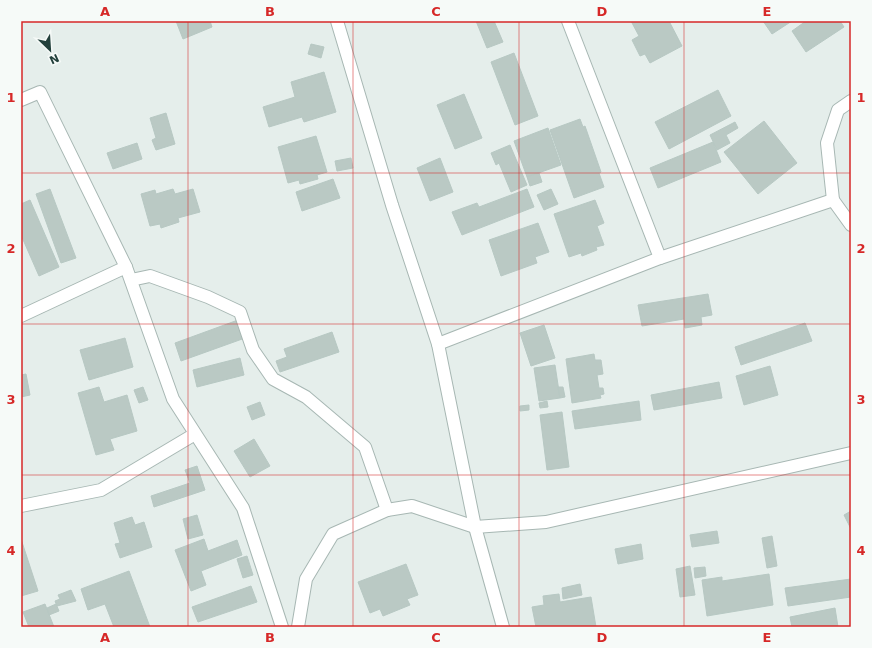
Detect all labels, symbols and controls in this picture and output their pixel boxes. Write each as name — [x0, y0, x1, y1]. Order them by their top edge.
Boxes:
text: A — [100, 4, 110, 19]
text: B — [265, 4, 275, 19]
text: C — [431, 4, 441, 19]
text: D — [597, 4, 608, 19]
text: E — [763, 4, 771, 19]
north arrow — [30, 30, 70, 70]
text: N — [47, 51, 61, 66]
text: 1 — [6, 90, 16, 105]
text: 1 — [856, 90, 866, 105]
text: 2 — [6, 241, 16, 256]
text: 2 — [856, 241, 866, 256]
text: 3 — [6, 392, 16, 407]
text: 3 — [856, 392, 866, 407]
text: 4 — [6, 543, 16, 558]
text: 4 — [856, 543, 866, 558]
text: A — [100, 630, 110, 645]
text: B — [265, 630, 275, 645]
text: C — [431, 630, 441, 645]
text: D — [597, 630, 608, 645]
text: E — [763, 630, 771, 645]

